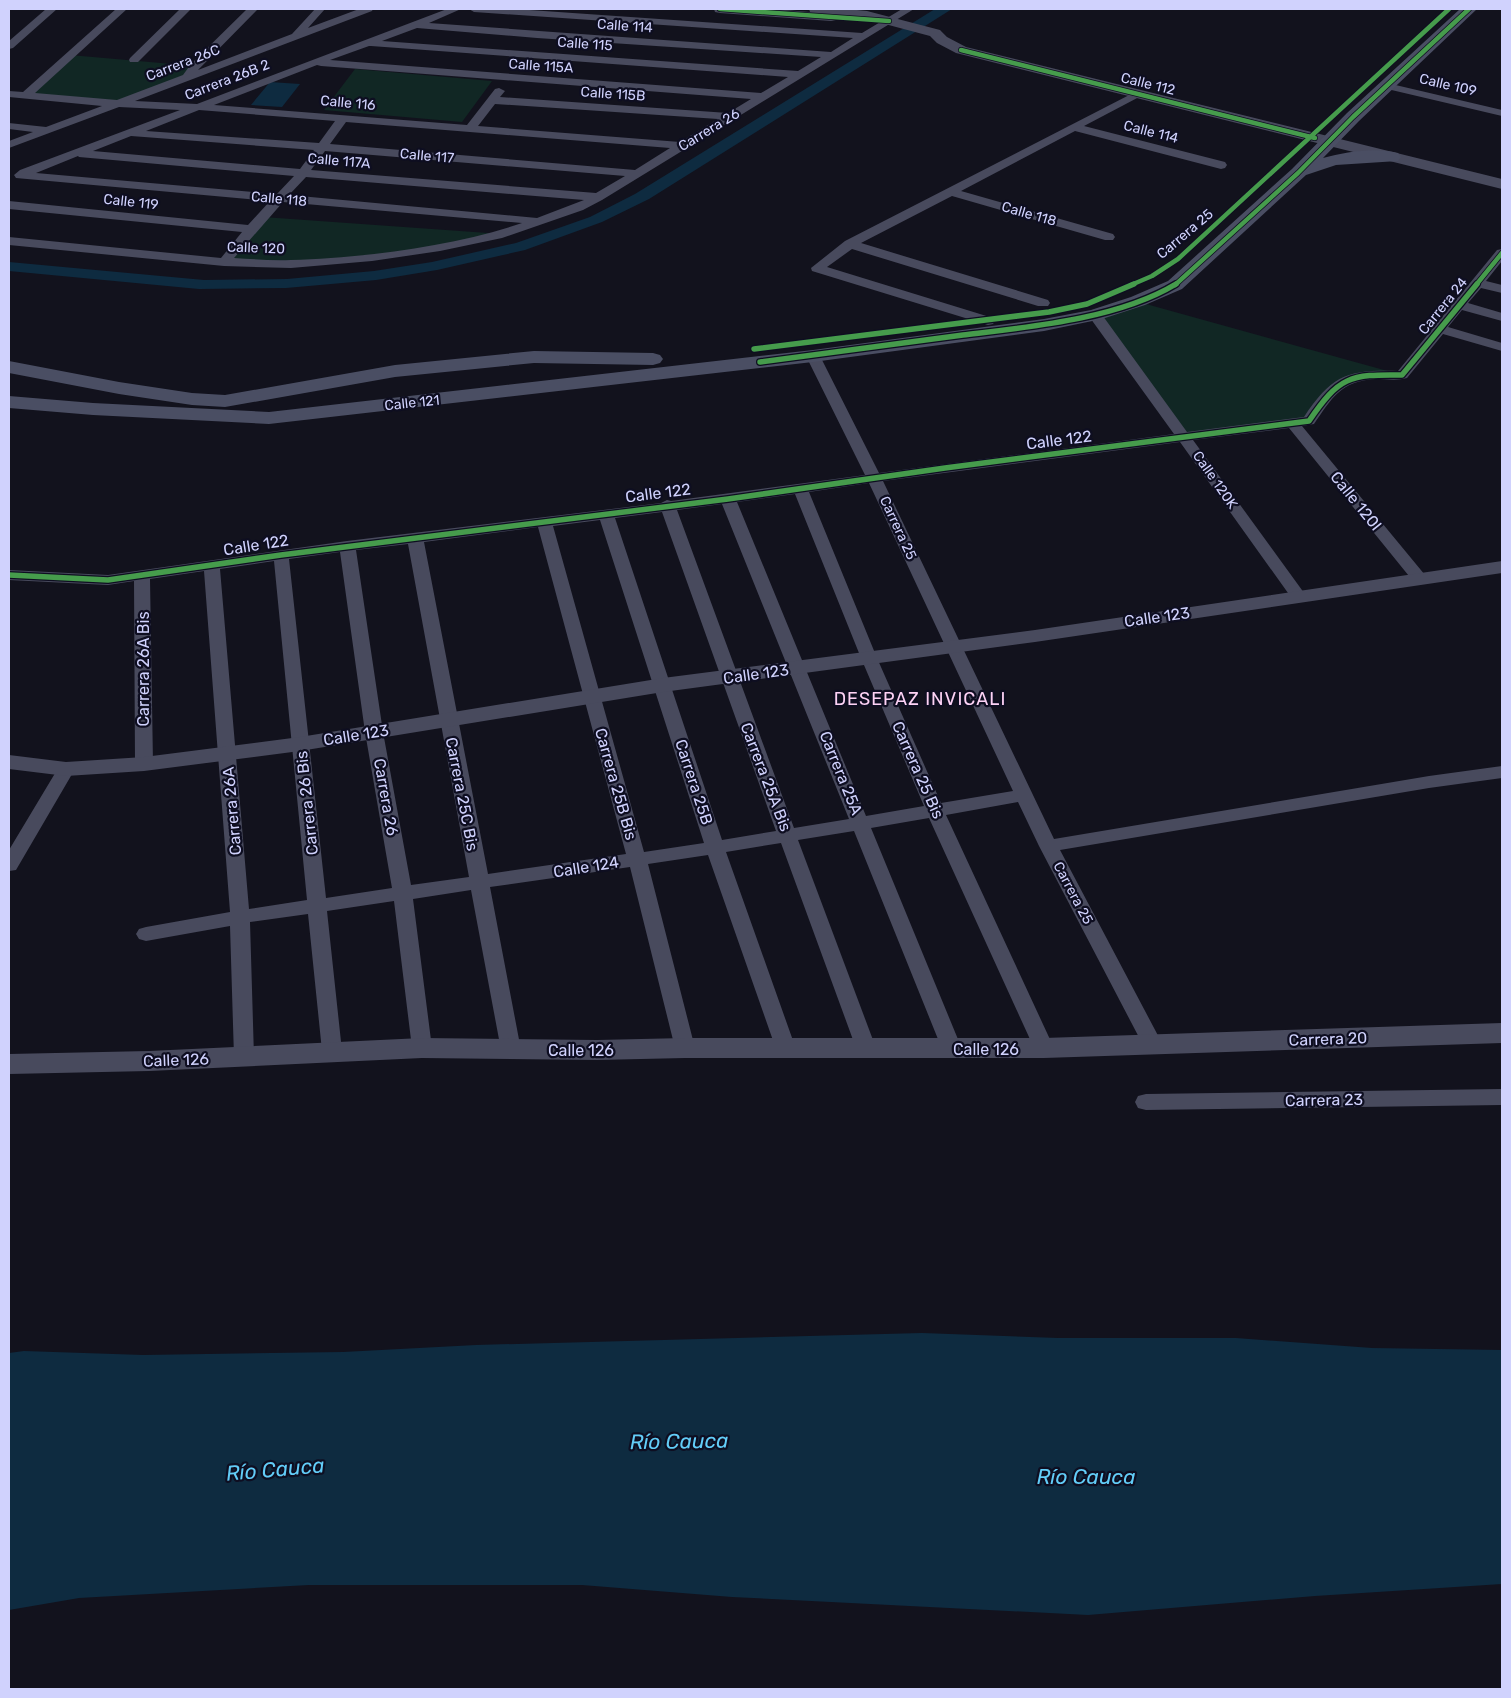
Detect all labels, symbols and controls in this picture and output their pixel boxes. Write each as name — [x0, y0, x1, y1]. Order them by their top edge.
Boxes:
street label: Calle 114 — [597, 16, 654, 36]
street label: Calle 115 — [557, 34, 613, 54]
street label: Carrera 26C — [144, 41, 222, 85]
street label: Calle 115A — [508, 55, 575, 77]
street label: Carrera 26B 2 — [182, 56, 272, 104]
street label: Calle 112 — [1119, 69, 1177, 99]
street label: Calle 109 — [1418, 70, 1478, 100]
street label: Calle 115B — [580, 83, 646, 105]
street label: Calle 116 — [320, 92, 376, 114]
street label: Carrera 26 — [675, 105, 743, 155]
street label: Calle 114 — [1122, 117, 1180, 147]
street label: Calle 117 — [399, 145, 455, 167]
street label: Calle 117A — [307, 150, 372, 172]
street label: Calle 118 — [250, 188, 308, 210]
street label: Calle 119 — [103, 191, 159, 213]
street label: Calle 118 — [1000, 198, 1058, 230]
street label: Carrera 25 — [1153, 206, 1217, 262]
street label: Calle 120 — [227, 238, 285, 258]
street label: Carrera 24 — [1415, 274, 1471, 338]
street label: Calle 121 — [384, 392, 440, 414]
street label: Calle 122 — [1025, 427, 1093, 453]
street label: Calle 120K — [1189, 448, 1241, 513]
street label: Calle 120I — [1326, 467, 1386, 535]
street label: Calle 122 — [624, 480, 692, 506]
street label: Carrera 25 — [876, 493, 920, 563]
street label: Calle 122 — [222, 530, 290, 560]
street label: Calle 123 — [1123, 603, 1191, 631]
street label: Carrera 26A Bis — [134, 611, 153, 727]
street label: Calle 123 — [722, 660, 790, 688]
district label: DESEPAZ INVICALI — [834, 688, 1006, 710]
street label: Carrera 25 Bis — [888, 718, 948, 822]
street label: Calle 123 — [322, 720, 390, 750]
street label: Carrera 25A Bis — [737, 720, 795, 834]
street label: Carrera 25B Bis — [591, 726, 641, 842]
street label: Carrera 25A — [816, 728, 867, 818]
street label: Carrera 25C Bis — [442, 736, 482, 852]
street label: Carrera 25B — [671, 737, 717, 827]
street label: Carrera 26 Bis — [292, 750, 322, 856]
street label: Carrera 26 — [370, 757, 402, 837]
street label: Carrera 26A — [219, 766, 245, 856]
street label: Calle 124 — [552, 852, 620, 882]
street label: Carrera 25 — [1049, 859, 1097, 927]
street label: Carrera 20 — [1288, 1028, 1368, 1050]
street label: Calle 126 — [953, 1040, 1019, 1059]
street label: Calle 126 — [548, 1041, 614, 1060]
street label: Calle 126 — [143, 1049, 210, 1071]
street label: Carrera 23 — [1285, 1090, 1363, 1110]
water label: Río Cauca — [629, 1428, 729, 1454]
water label: Río Cauca — [225, 1452, 325, 1486]
water label: Río Cauca — [1037, 1464, 1135, 1489]

